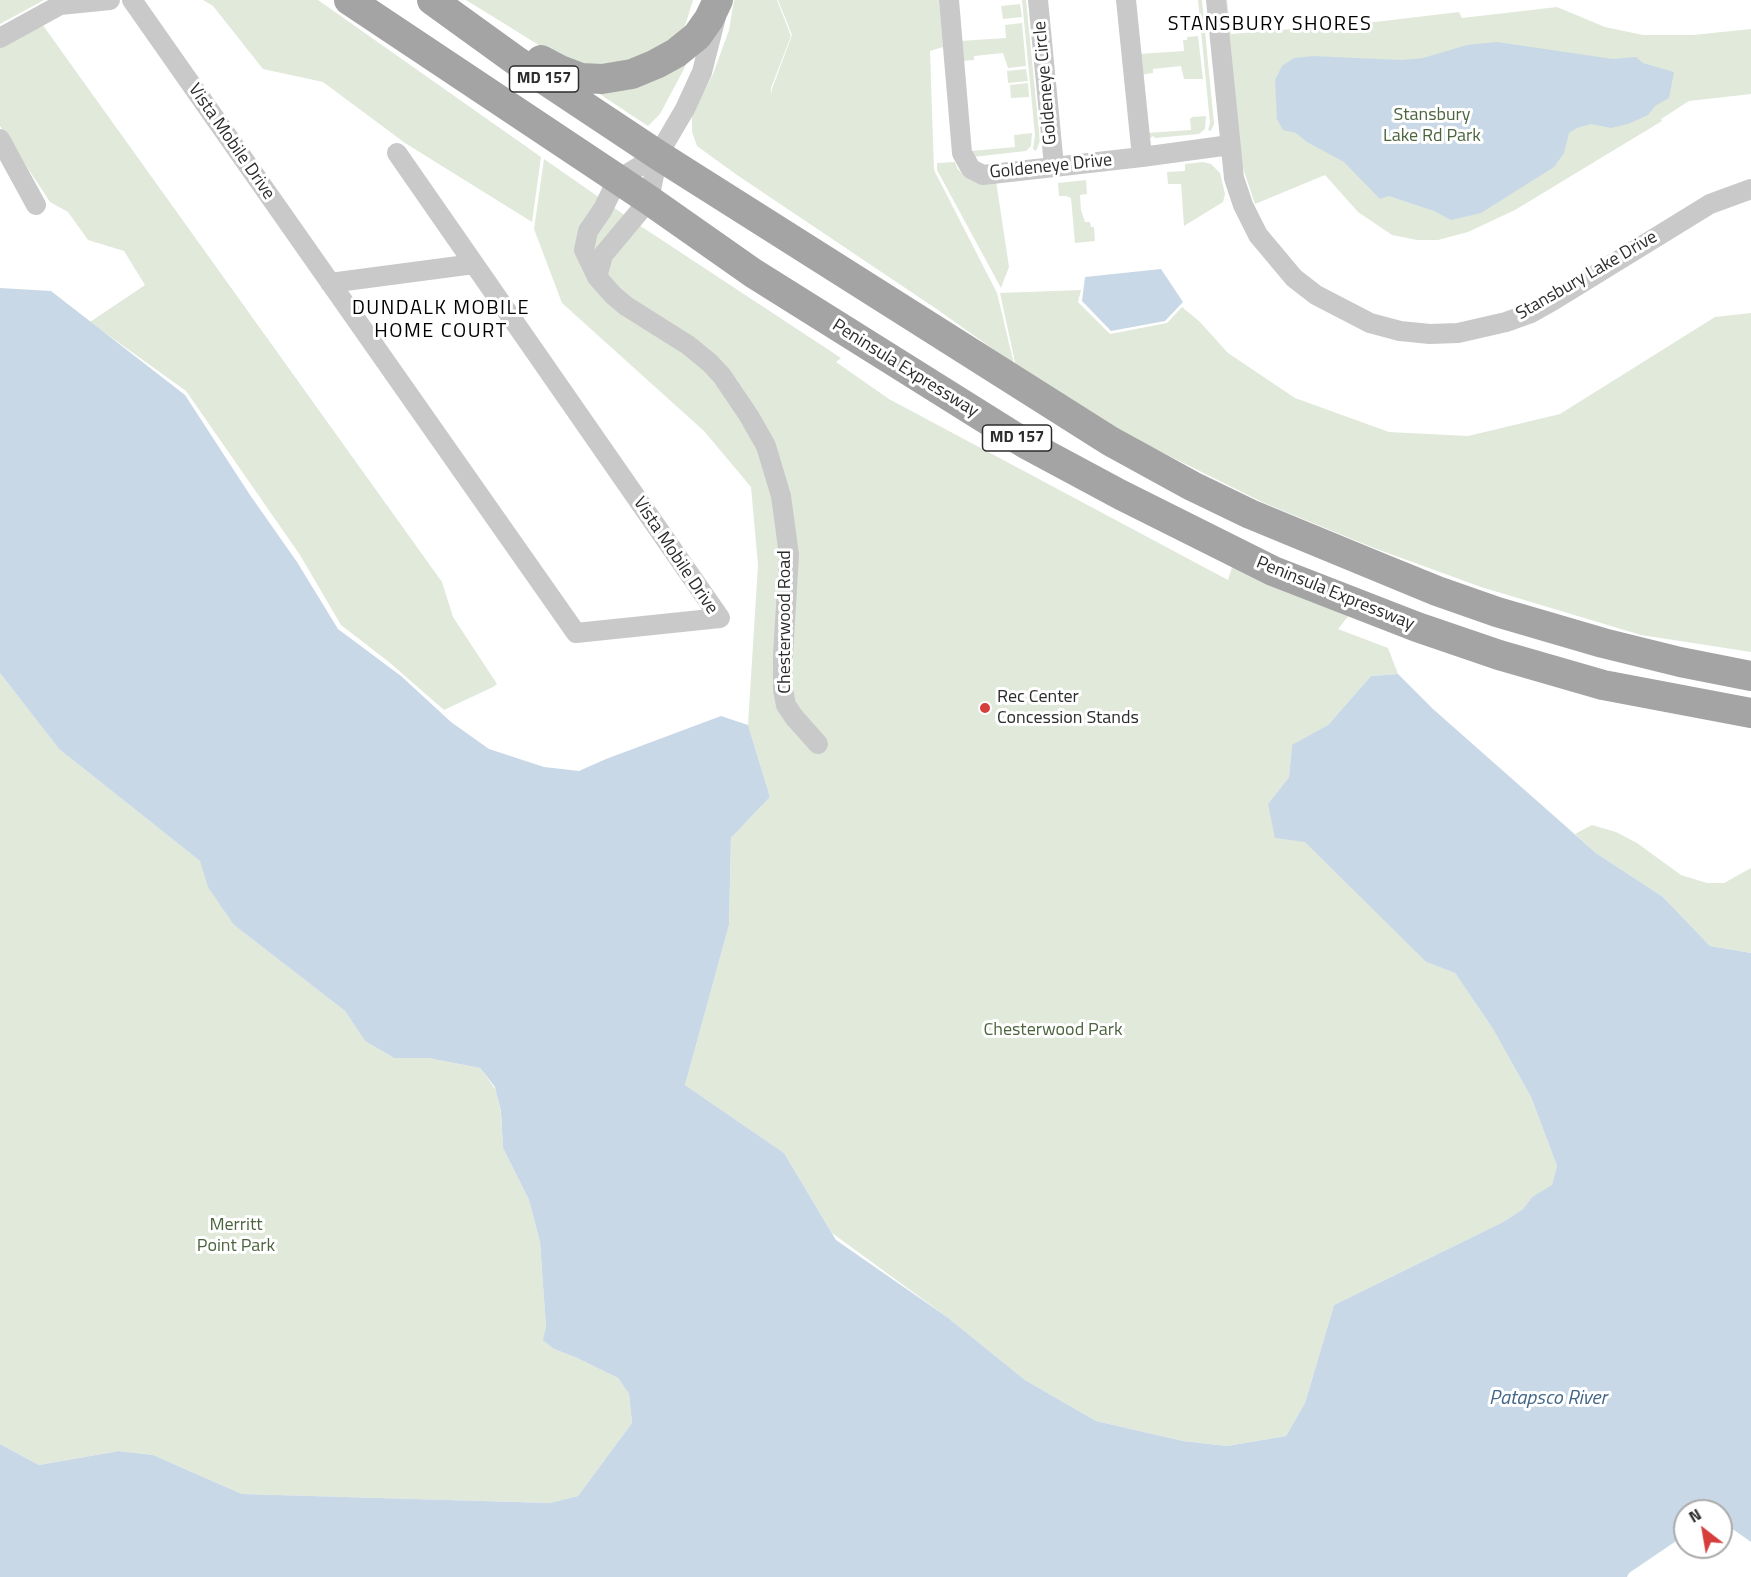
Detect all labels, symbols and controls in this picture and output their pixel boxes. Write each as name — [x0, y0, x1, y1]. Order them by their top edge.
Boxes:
district label: STANSBURY SHORES — [1168, 13, 1372, 37]
street label: Goldeneye Circle — [1030, 20, 1062, 146]
road number: MD 157 — [510, 66, 578, 92]
street label: Vista Mobile Drive — [183, 80, 279, 204]
park label: Stansbury Lake Rd Park — [1383, 105, 1481, 148]
street label: Goldeneye Drive — [989, 150, 1113, 184]
street label: Stansbury Lake Drive — [1513, 227, 1661, 325]
district label: DUNDALK MOBILE HOME COURT — [352, 297, 530, 344]
street label: Peninsula Expressway — [828, 315, 982, 423]
road number: MD 157 — [982, 425, 1052, 451]
street label: Vista Mobile Drive — [628, 493, 722, 619]
street label: Chesterwood Road — [775, 550, 797, 694]
street label: Peninsula Expressway — [1253, 552, 1417, 636]
place label: Rec Center Concession Stands — [997, 687, 1139, 730]
marker: Rec Center Concession Stands — [978, 701, 992, 715]
park label: Chesterwood Park — [983, 1020, 1123, 1042]
park label: Merritt Point Park — [197, 1215, 275, 1258]
water label: Patapsco River — [1489, 1387, 1607, 1411]
north arrow — [1673, 1499, 1733, 1559]
text: N — [1684, 1502, 1706, 1528]

